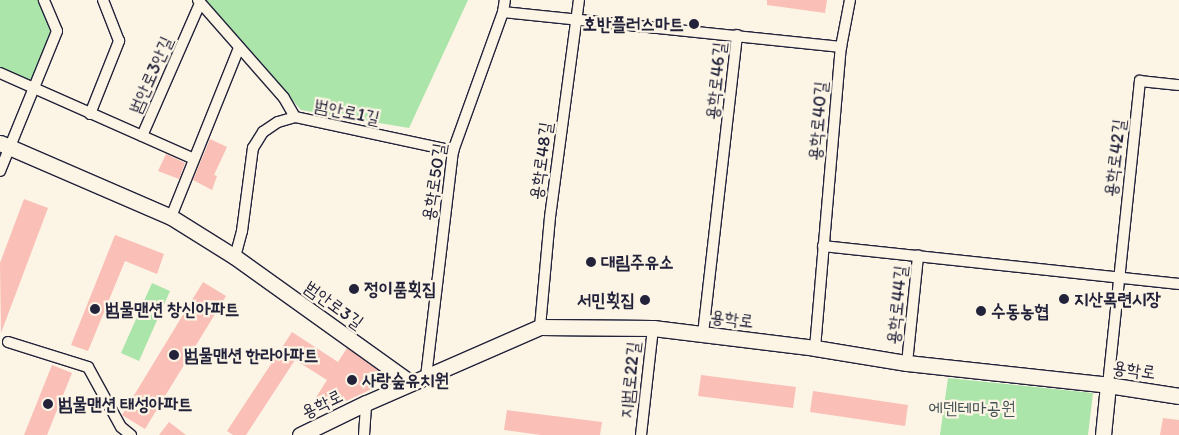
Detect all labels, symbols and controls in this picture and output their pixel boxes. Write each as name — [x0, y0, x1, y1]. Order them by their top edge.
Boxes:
place label: 호반플러스마트 — [583, 13, 684, 35]
marker: 호반플러스마트 — [688, 18, 700, 30]
street label: 범안로3안길 — [124, 33, 178, 117]
street label: 용학로46길 — [701, 41, 731, 121]
street label: 용학로40길 — [804, 80, 832, 162]
street label: 범안로1길 — [312, 95, 382, 129]
street label: 용학로42길 — [1100, 118, 1130, 198]
street label: 용학로48길 — [525, 121, 557, 201]
street label: 용학로50길 — [417, 142, 451, 222]
place label: 대림주유소 — [601, 251, 673, 273]
marker: 대림주유소 — [585, 256, 597, 268]
street label: 용학로44길 — [882, 264, 912, 346]
street label: 범안로3길 — [300, 276, 368, 334]
place label: 정이품횟집 — [364, 278, 436, 300]
marker: 정이품횟집 — [348, 283, 360, 295]
place label: 지산목련시장 — [1074, 288, 1161, 310]
place label: 서민횟집 — [577, 289, 635, 311]
marker: 지산목련시장 — [1058, 293, 1070, 305]
marker: 서민횟집 — [639, 294, 651, 306]
place label: 범물맨션 창신아파트 — [105, 298, 239, 320]
place label: 수동농협 — [991, 300, 1049, 322]
marker: 범물맨션 창신아파트 — [89, 303, 101, 315]
marker: 수동농협 — [975, 305, 987, 317]
street label: 용학로 — [709, 306, 755, 332]
street label: 지범로22길 — [615, 341, 645, 419]
place label: 범물맨션 한라아파트 — [184, 344, 318, 366]
marker: 범물맨션 한라아파트 — [168, 349, 180, 361]
street label: 용학로 — [1111, 356, 1157, 384]
place label: 사랑숲유치원 — [362, 369, 449, 391]
marker: 사랑숲유치원 — [346, 374, 358, 386]
street label: 용학로 — [298, 385, 346, 423]
place label: 범물맨션 태성아파트 — [58, 393, 192, 415]
park label: 에덴테마공원 — [929, 397, 1015, 419]
marker: 범물맨션 태성아파트 — [42, 398, 54, 410]

